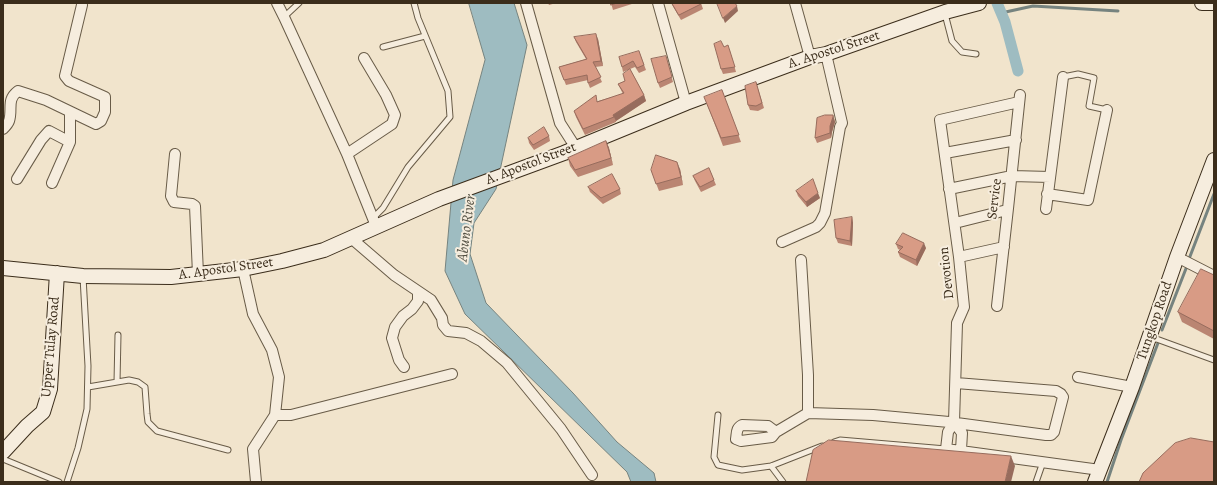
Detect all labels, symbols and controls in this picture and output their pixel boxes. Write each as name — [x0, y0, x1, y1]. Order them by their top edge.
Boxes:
street label: A. Apostol Street — [786, 27, 882, 73]
street label: A. Apostol Street — [483, 139, 579, 189]
street label: Service — [984, 178, 1006, 220]
water label: Abuno River — [454, 193, 480, 263]
street label: Devotion — [936, 246, 958, 300]
street label: A. Apostol Street — [178, 254, 274, 284]
street label: Tungkop Road — [1134, 279, 1176, 363]
street label: Upper Tulay Road — [38, 296, 64, 398]

